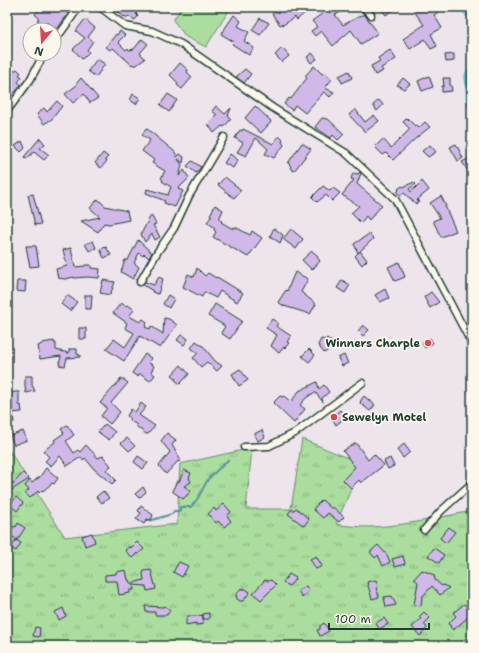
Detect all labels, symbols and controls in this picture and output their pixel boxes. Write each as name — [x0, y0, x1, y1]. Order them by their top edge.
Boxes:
north arrow — [22, 22, 62, 62]
text: N — [32, 42, 46, 60]
place label: Winners Charple — [325, 336, 420, 351]
marker: Winners Charple — [423, 338, 433, 348]
place label: Sewelyn Motel — [342, 410, 427, 425]
marker: Sewelyn Motel — [329, 412, 339, 422]
scale bar — [329, 605, 429, 631]
text: 100 m — [335, 611, 371, 627]

